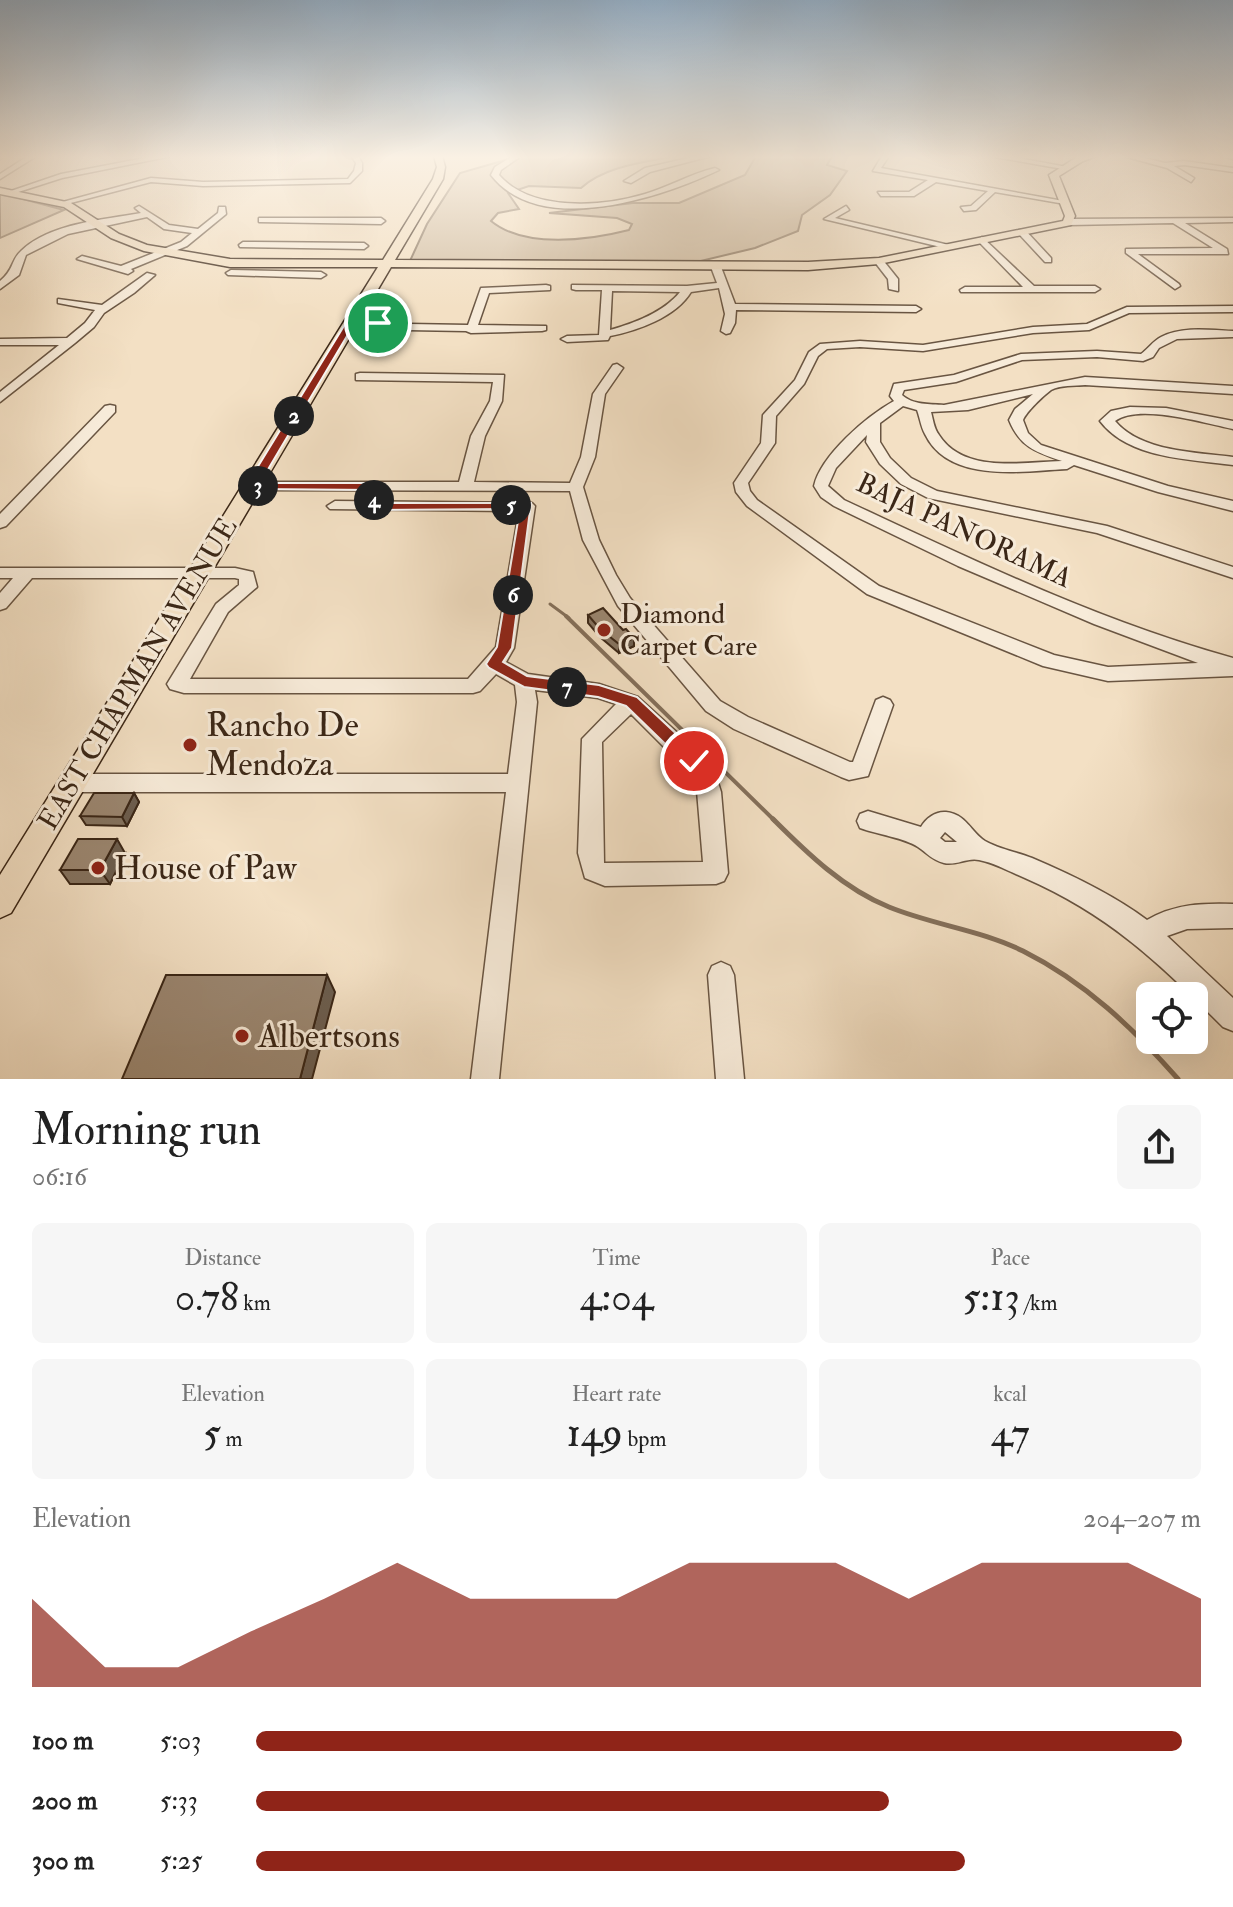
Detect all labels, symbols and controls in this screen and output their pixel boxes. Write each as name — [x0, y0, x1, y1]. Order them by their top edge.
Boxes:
pin — [344, 289, 412, 357]
icon: arrive — [356, 301, 400, 345]
pin: 2 — [274, 396, 314, 436]
text: 2 — [288, 402, 300, 430]
pin: 3 — [238, 466, 278, 506]
street label: BAJA PANORAMA — [851, 466, 1078, 596]
text: 3 — [254, 472, 262, 500]
pin: 4 — [354, 480, 394, 520]
pin: 5 — [491, 485, 531, 525]
text: 4 — [368, 486, 380, 514]
text: 5 — [506, 491, 516, 519]
street label: EAST CHAPMAN AVENUE — [31, 511, 245, 837]
pin: 6 — [493, 575, 533, 615]
text: 6 — [507, 581, 519, 609]
place label: Diamond Carpet Care — [620, 597, 757, 664]
marker: Diamond Carpet Care — [595, 621, 613, 639]
pin: 7 — [547, 667, 587, 707]
text: 7 — [562, 673, 572, 701]
place label: Rancho De Mendoza — [206, 704, 359, 786]
pin — [660, 727, 728, 795]
marker: Rancho De Mendoza — [181, 736, 199, 754]
icon: check — [672, 739, 716, 783]
place label: House of Paw — [114, 847, 298, 890]
marker: House of Paw — [89, 859, 107, 877]
map controls — [1136, 982, 1208, 1054]
button: locate — [1136, 982, 1208, 1054]
place label: Albertsons — [257, 1015, 400, 1058]
marker: Albertsons — [233, 1027, 251, 1045]
text: Morning run — [32, 1103, 261, 1158]
button: share — [1117, 1105, 1201, 1189]
text: 06:16 — [32, 1161, 87, 1193]
text: Distance — [184, 1244, 261, 1272]
text: Time — [592, 1244, 641, 1272]
text: Pace — [990, 1244, 1030, 1272]
text: 0.78 — [175, 1272, 239, 1323]
text: 4:04 — [580, 1272, 653, 1323]
text: 5:13 — [963, 1272, 1020, 1323]
text: km — [239, 1289, 271, 1317]
text: /km — [1020, 1289, 1058, 1317]
text: Elevation — [181, 1380, 265, 1408]
text: Heart rate — [572, 1380, 661, 1408]
text: kcal — [993, 1380, 1027, 1408]
text: 5 — [203, 1408, 221, 1459]
text: 149 — [567, 1408, 623, 1459]
text: 47 — [991, 1408, 1030, 1459]
text: m — [221, 1425, 242, 1453]
text: bpm — [623, 1425, 666, 1453]
text: Elevation — [32, 1503, 131, 1535]
text: 204–207 m — [1083, 1503, 1201, 1535]
text: 100 m — [32, 1725, 93, 1757]
text: 5:03 — [160, 1725, 201, 1757]
text: 200 m — [32, 1785, 97, 1817]
text: 5:33 — [160, 1785, 198, 1817]
text: 300 m — [32, 1845, 94, 1877]
text: 5:25 — [160, 1845, 202, 1877]

